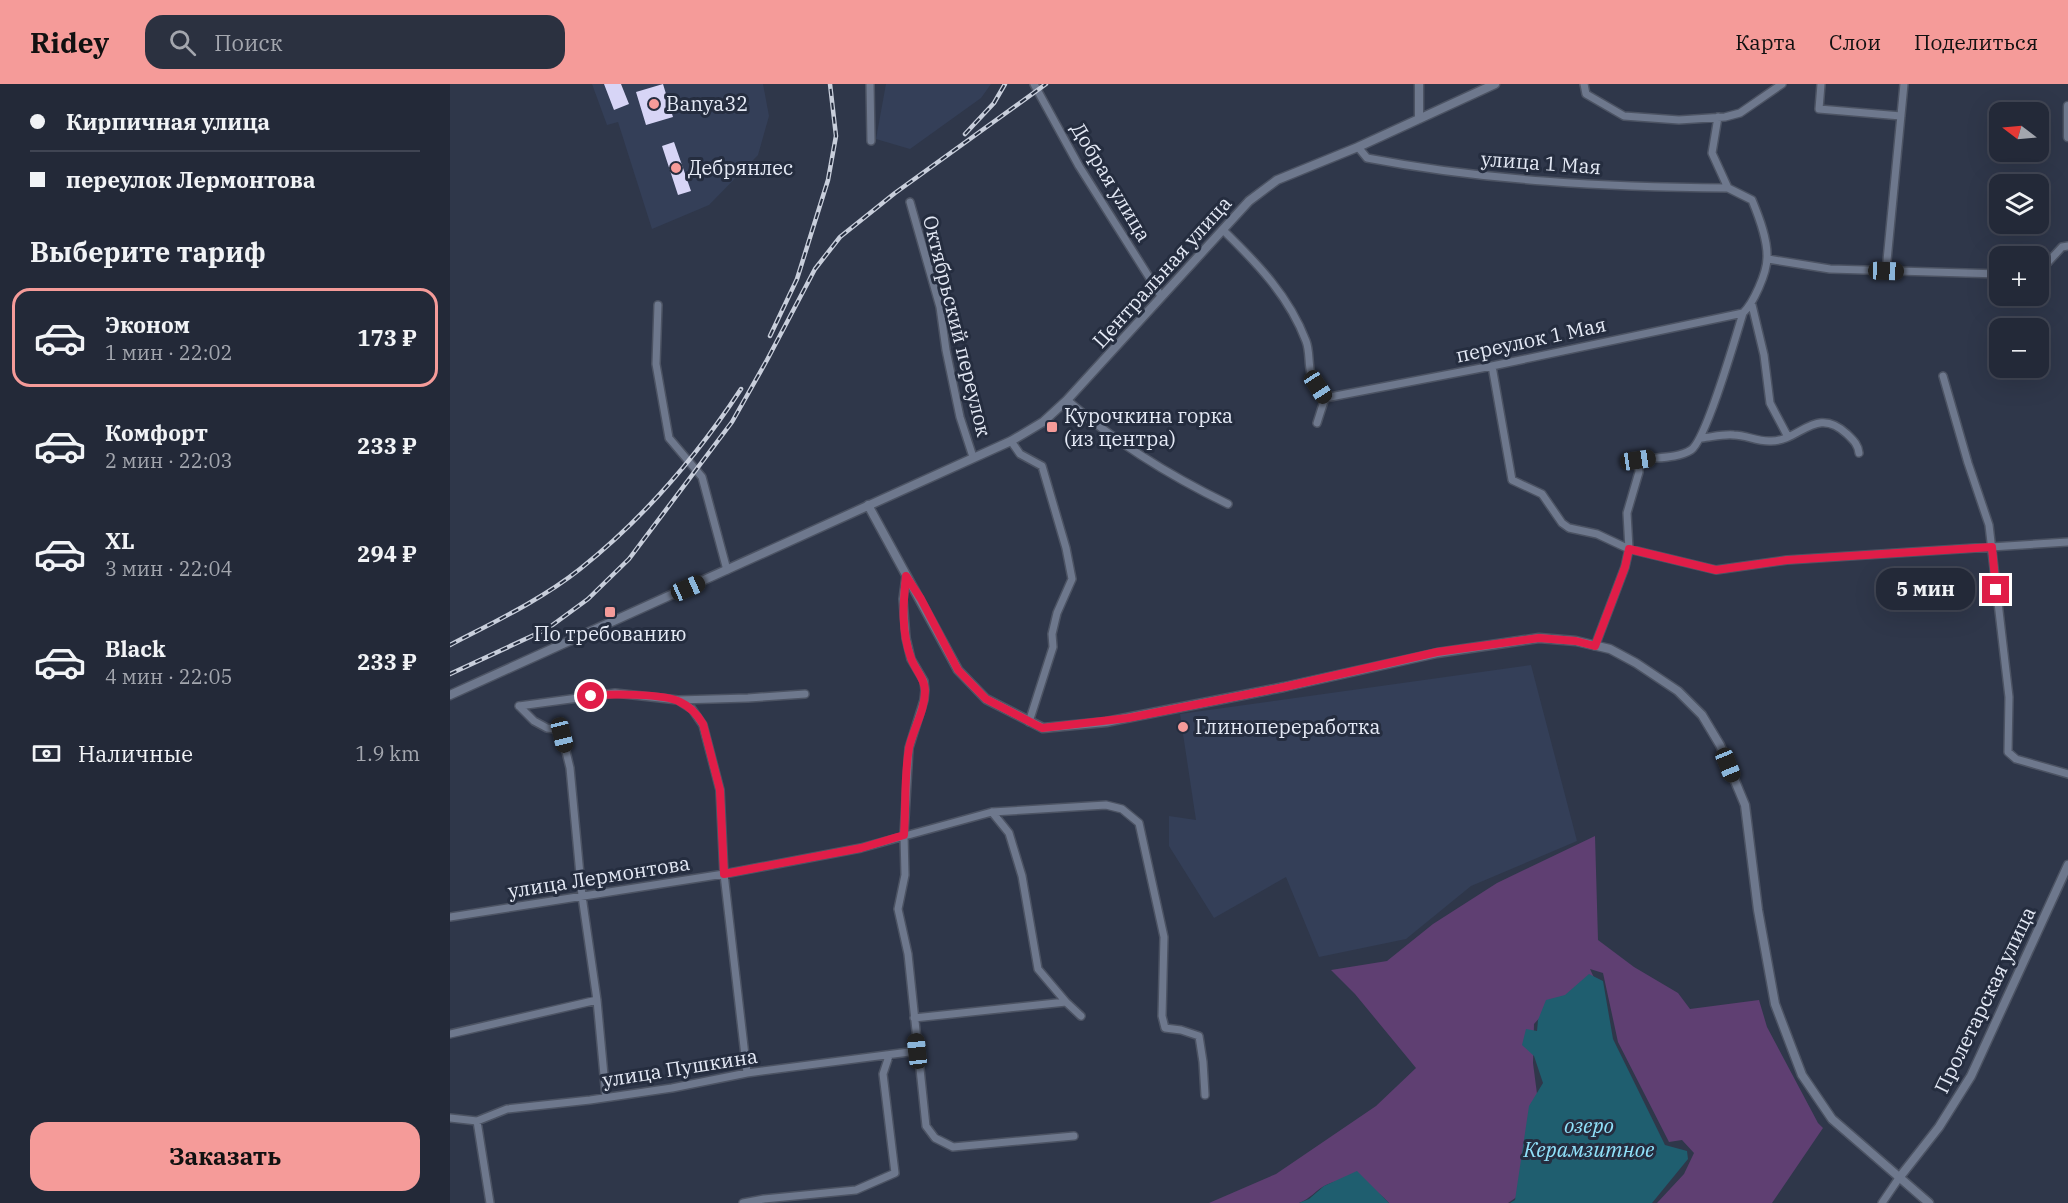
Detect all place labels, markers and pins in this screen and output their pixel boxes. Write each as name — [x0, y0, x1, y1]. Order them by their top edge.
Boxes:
place label: Banya32 — [666, 90, 748, 117]
marker: Banya32 — [647, 97, 661, 111]
place label: Дебрянлес — [688, 154, 793, 181]
marker: Дебрянлес — [669, 161, 683, 175]
place label: Курочкина горка (из центра) — [1064, 402, 1233, 452]
marker: Курочкина горка (из центра) — [1045, 420, 1059, 434]
marker: По требованию — [603, 605, 617, 619]
place label: По требованию — [534, 620, 686, 647]
place label: Глинопереработка — [1195, 713, 1380, 740]
marker: Глинопереработка — [1176, 720, 1190, 734]

